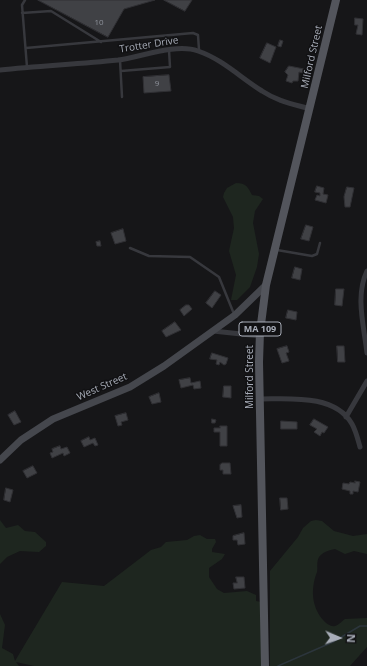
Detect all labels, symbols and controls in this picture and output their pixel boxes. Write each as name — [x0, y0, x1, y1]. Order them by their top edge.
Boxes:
house number: 10 — [94, 18, 104, 28]
street label: Milford Street — [299, 24, 325, 90]
street label: Trotter Drive — [119, 34, 179, 56]
house number: 9 — [155, 79, 159, 89]
road number: MA 109 — [239, 322, 281, 336]
street label: Milford Street — [244, 345, 256, 409]
street label: West Street — [75, 371, 129, 403]
north arrow — [319, 618, 359, 658]
text: N — [344, 634, 359, 643]

